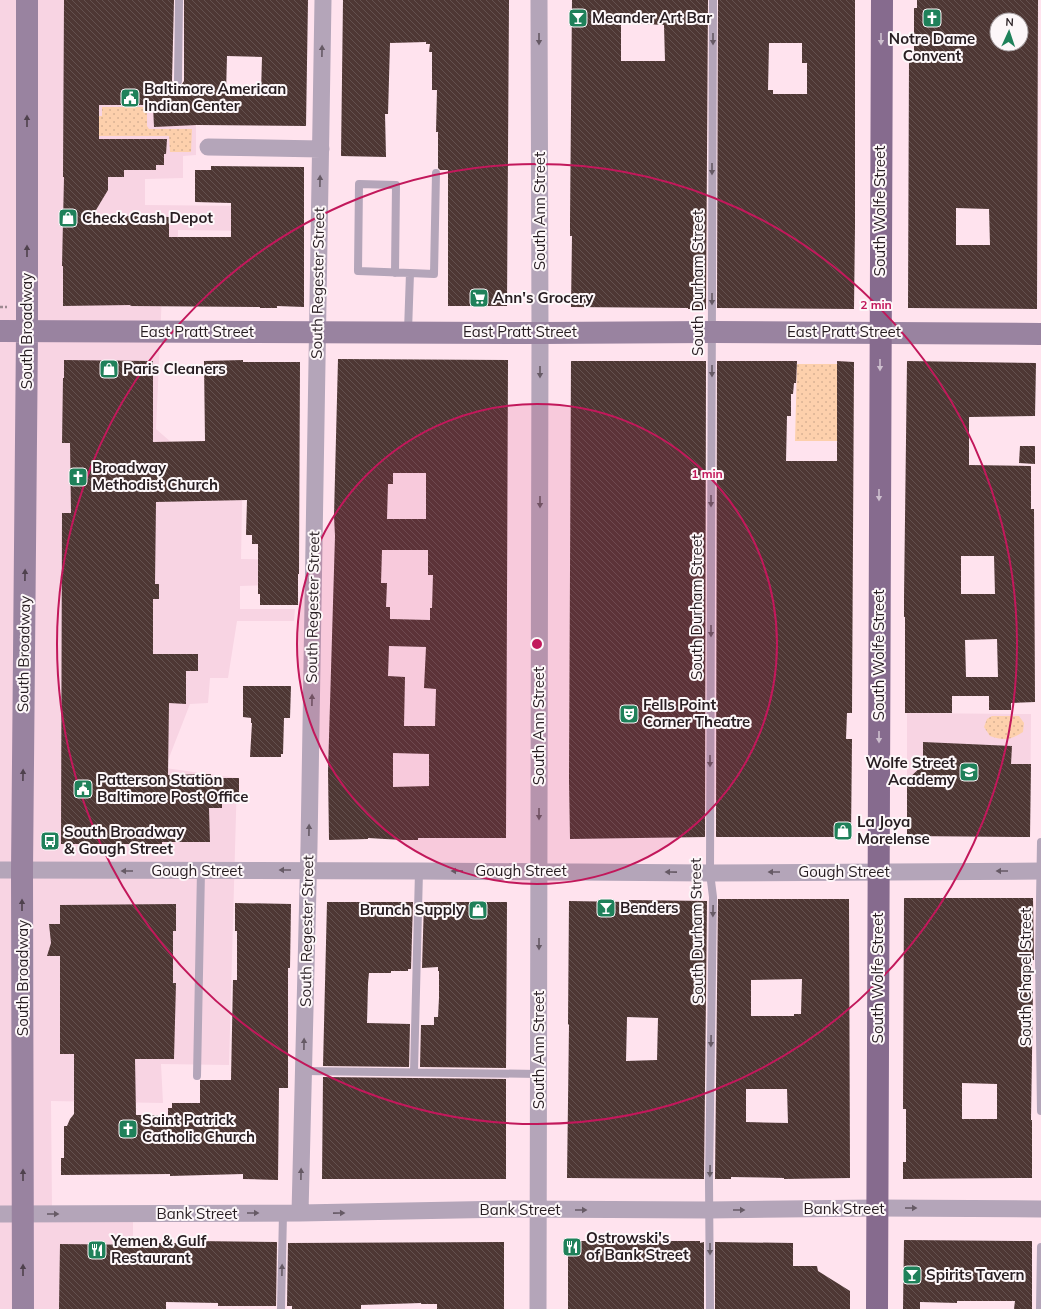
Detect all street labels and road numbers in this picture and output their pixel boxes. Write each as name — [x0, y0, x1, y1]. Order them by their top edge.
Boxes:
street label: South Wolfe Street — [870, 146, 889, 276]
street label: South Ann Street — [530, 152, 549, 270]
street label: South Regester Street — [307, 207, 328, 359]
street label: South Durham Street — [688, 210, 707, 356]
street label: South Broadway — [17, 273, 36, 389]
street label: East Pratt Street — [140, 322, 254, 341]
street label: East Pratt Street — [463, 322, 577, 341]
street label: East Pratt Street — [787, 322, 901, 341]
street label: South Regester Street — [302, 531, 323, 683]
street label: South Durham Street — [687, 534, 706, 680]
street label: South Wolfe Street — [869, 590, 888, 720]
street label: South Broadway — [13, 596, 34, 712]
street label: South Ann Street — [529, 667, 548, 785]
street label: South Regester Street — [296, 855, 317, 1007]
street label: South Durham Street — [686, 858, 707, 1004]
street label: Gough Street — [151, 861, 243, 880]
street label: Gough Street — [475, 861, 567, 880]
street label: Gough Street — [798, 862, 890, 881]
street label: South Chapel Street — [1016, 908, 1035, 1046]
street label: South Wolfe Street — [868, 913, 887, 1043]
street label: South Broadway — [13, 920, 32, 1036]
street label: South Ann Street — [529, 991, 548, 1109]
street label: Bank Street — [803, 1199, 885, 1218]
street label: Bank Street — [479, 1200, 561, 1219]
street label: Bank Street — [156, 1204, 238, 1223]

